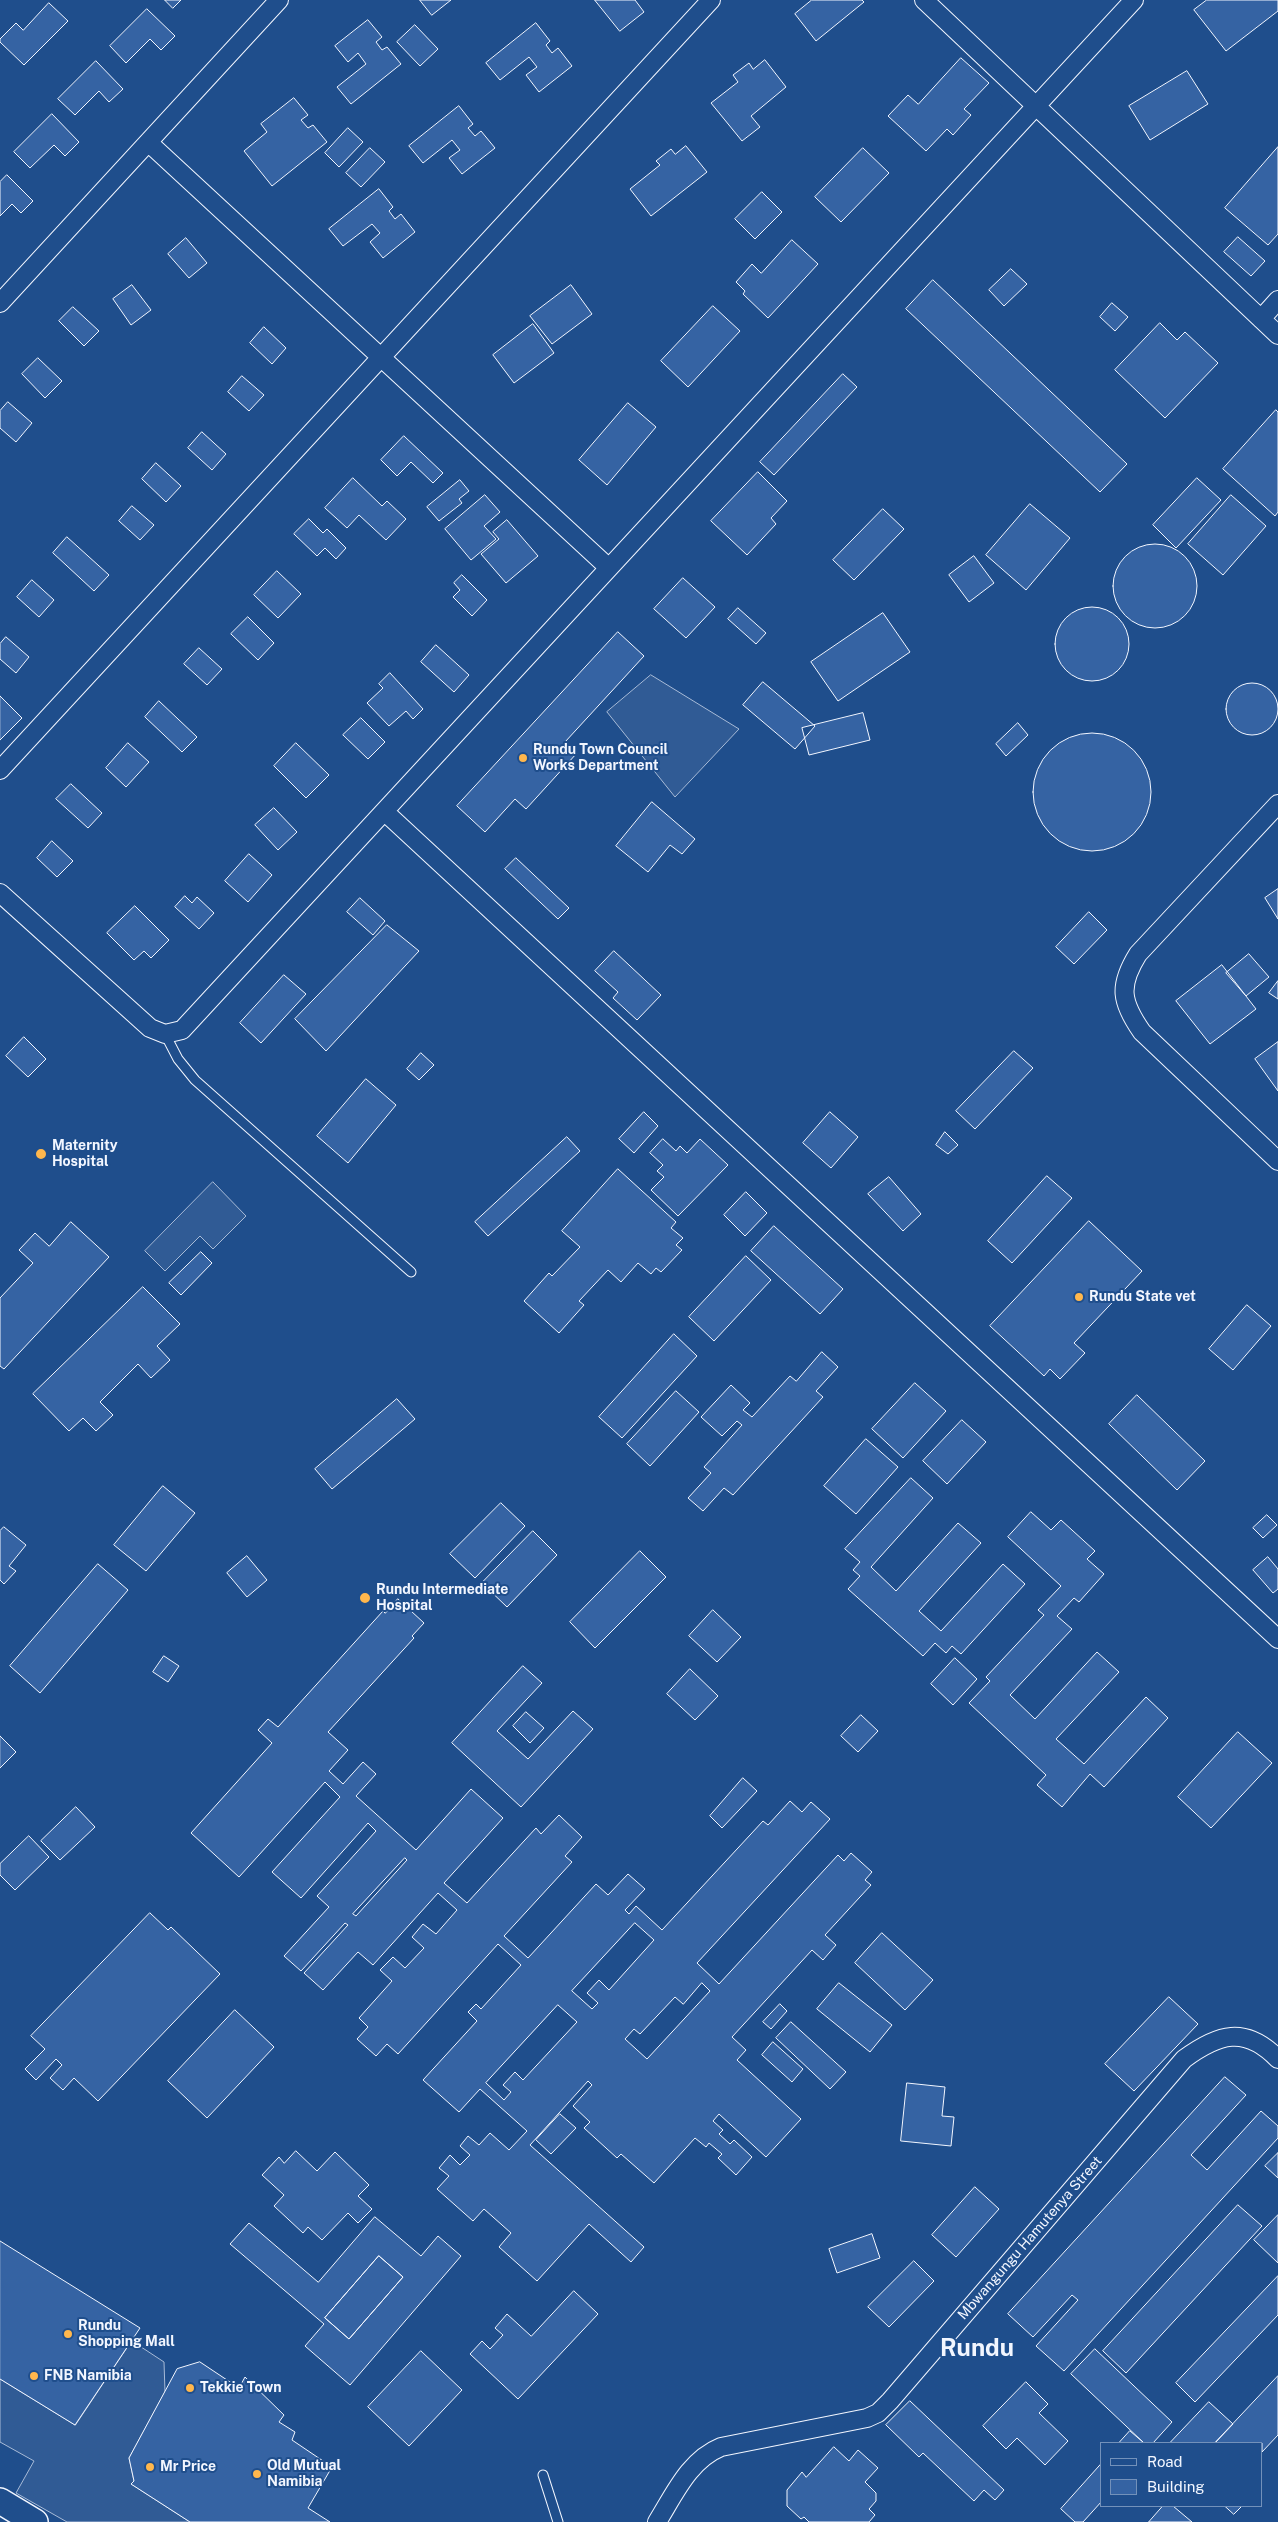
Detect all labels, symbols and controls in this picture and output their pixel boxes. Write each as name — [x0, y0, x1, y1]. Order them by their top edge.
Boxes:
place label: Rundu Town Council Works Department — [533, 742, 668, 774]
marker: Rundu Town Council Works Department — [517, 752, 529, 764]
place label: Maternity Hospital — [52, 1138, 118, 1170]
marker: Maternity Hospital — [34, 1147, 48, 1161]
place label: Rundu State vet — [1089, 1289, 1196, 1305]
marker: Rundu State vet — [1073, 1291, 1085, 1303]
place label: Rundu Intermediate Hospital — [376, 1582, 508, 1614]
marker: Rundu Intermediate Hospital — [358, 1591, 372, 1605]
street label: Mbwangungu Hamutenya Street — [954, 2153, 1106, 2323]
place label: Rundu Shopping Mall — [78, 2318, 175, 2350]
marker: Rundu Shopping Mall — [62, 2328, 74, 2340]
district label: Rundu — [940, 2335, 1014, 2363]
place label: FNB Namibia — [44, 2368, 132, 2384]
marker: FNB Namibia — [28, 2370, 40, 2382]
place label: Tekkie Town — [200, 2380, 282, 2396]
marker: Tekkie Town — [184, 2382, 196, 2394]
legend — [1100, 2442, 1263, 2507]
text: Road — [1147, 2453, 1183, 2470]
place label: Old Mutual Namibia — [267, 2458, 341, 2490]
place label: Mr Price — [160, 2459, 216, 2475]
marker: Mr Price — [144, 2461, 156, 2473]
marker: Old Mutual Namibia — [251, 2468, 263, 2480]
text: Building — [1147, 2478, 1205, 2495]

